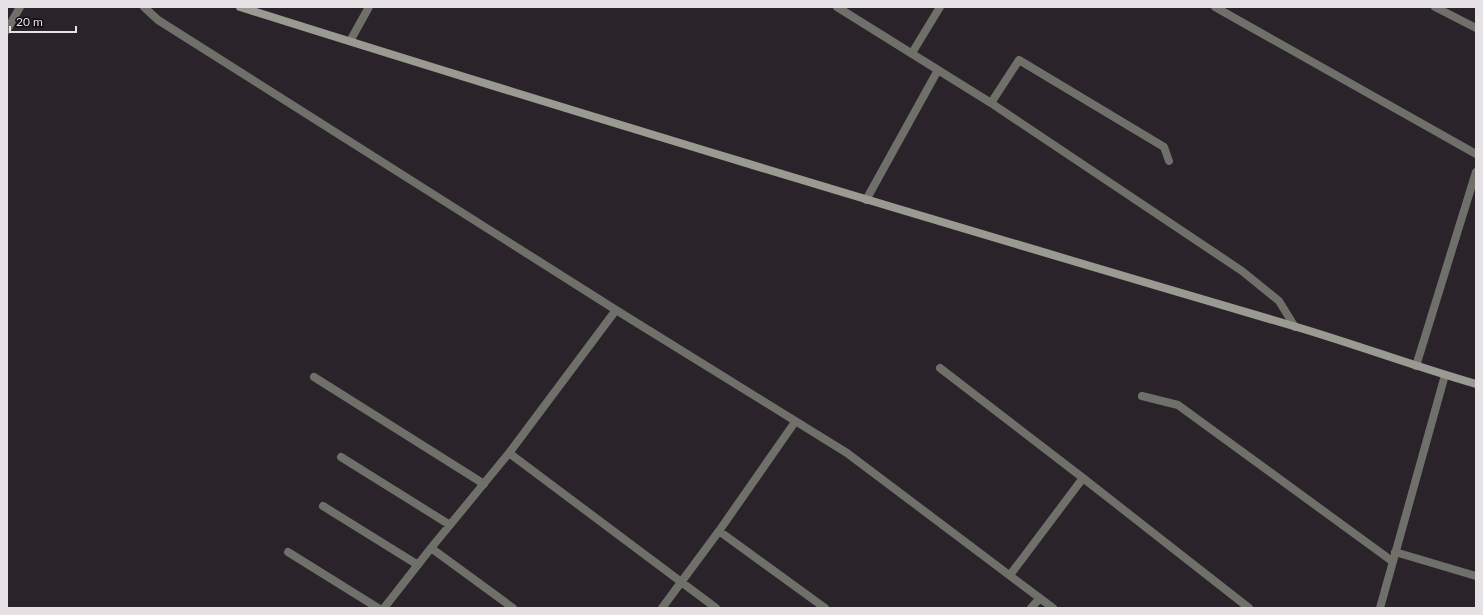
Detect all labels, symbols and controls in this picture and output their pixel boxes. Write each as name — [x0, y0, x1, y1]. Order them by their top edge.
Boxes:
scale bar — [10, 8, 76, 34]
text: 20 m — [16, 14, 43, 29]

